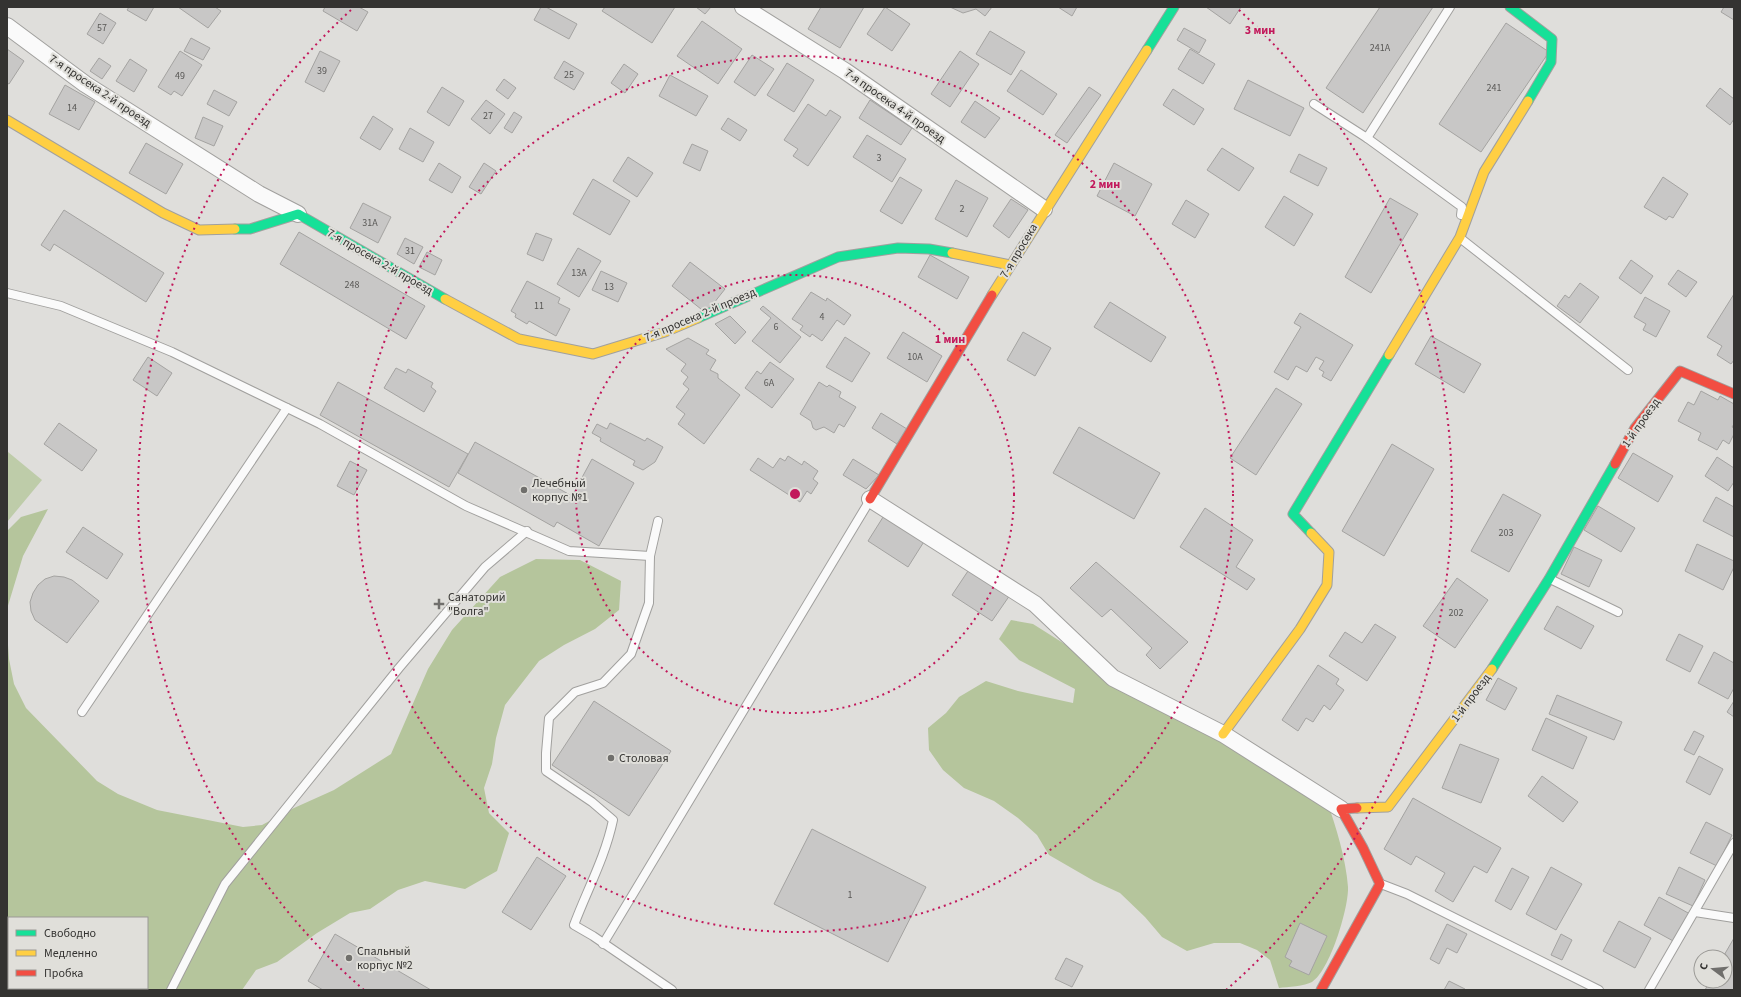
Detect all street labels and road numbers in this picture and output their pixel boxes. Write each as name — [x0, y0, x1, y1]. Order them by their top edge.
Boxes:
street label: 7-я просека 2-й проезд — [46, 50, 155, 132]
street label: 7-я просека 4-й проезд — [841, 65, 949, 148]
street label: 7-я просека — [996, 220, 1042, 282]
street label: 7-я просека 2-й проезд — [324, 225, 437, 300]
street label: 7-я просека 2-й проезд — [641, 284, 759, 346]
street label: 1-й проезд — [1618, 394, 1665, 451]
street label: 1-й проезд — [1447, 670, 1495, 726]

